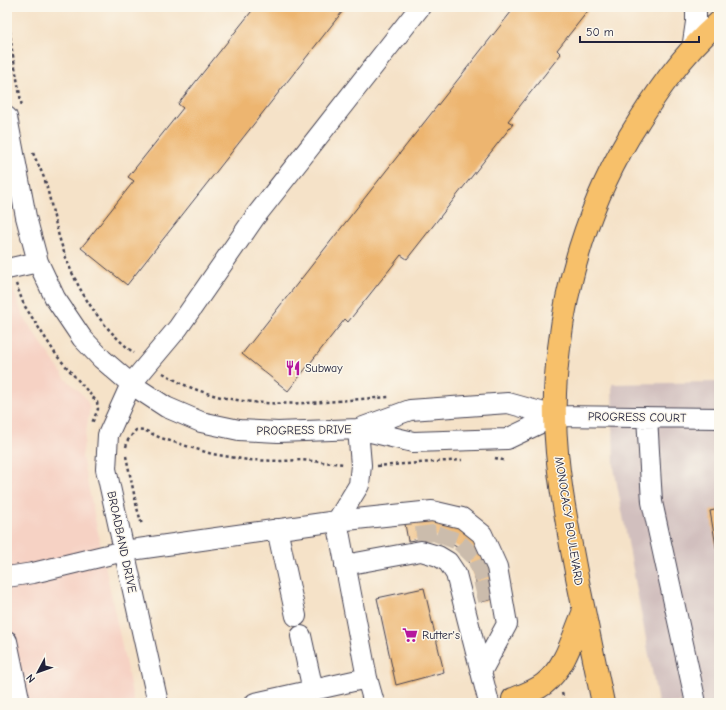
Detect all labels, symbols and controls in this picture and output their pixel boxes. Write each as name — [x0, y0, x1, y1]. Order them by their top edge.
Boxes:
scale bar — [580, 18, 699, 44]
text: 50 m — [586, 25, 614, 39]
restaurant icon: Subway — [284, 359, 302, 377]
place label: Subway — [305, 361, 343, 375]
street label: PROGRESS COURT — [588, 409, 687, 425]
street label: PROGRESS DRIVE — [256, 422, 352, 438]
street label: MONOCACY BOULEVARD — [552, 456, 586, 586]
street label: BROADBAND DRIVE — [104, 490, 140, 594]
supermarket icon: Rutter's — [401, 626, 419, 644]
place label: Rutter's — [422, 628, 460, 642]
north arrow — [18, 652, 58, 692]
text: N — [24, 671, 38, 685]

